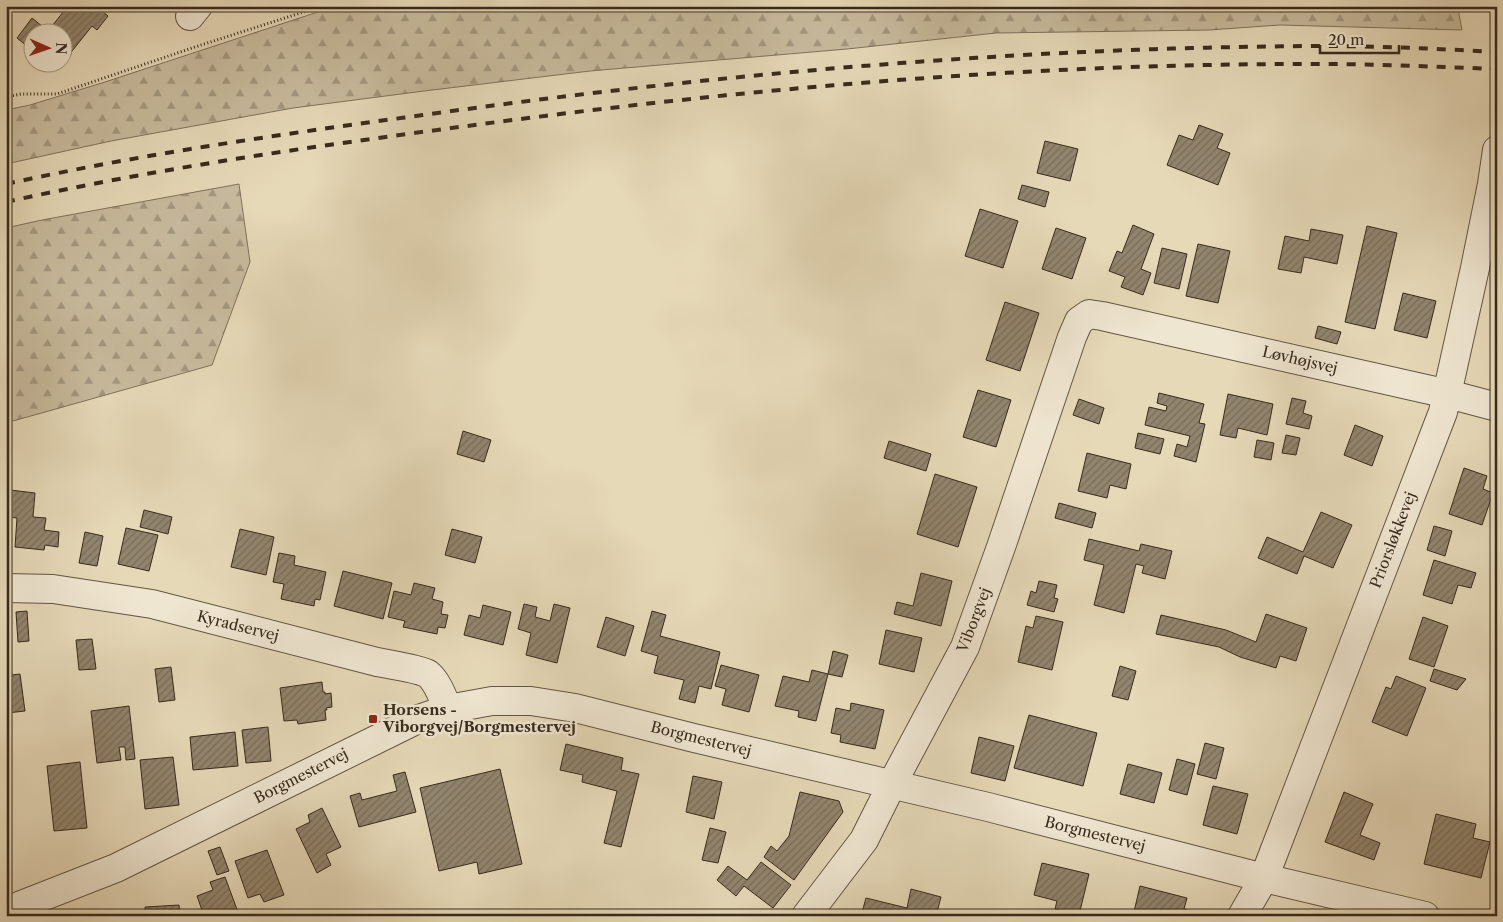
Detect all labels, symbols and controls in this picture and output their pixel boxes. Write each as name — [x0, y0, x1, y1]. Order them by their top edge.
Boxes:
north arrow — [22, 22, 72, 72]
scale bar — [1320, 22, 1399, 54]
text: 20 m — [1328, 30, 1364, 49]
text: N — [52, 42, 70, 55]
street label: Løvhøjsvej — [1261, 342, 1340, 377]
street label: Priorsløkkevej — [1365, 489, 1420, 591]
street label: Viborgvej — [952, 585, 995, 656]
street label: Kyradservej — [195, 606, 281, 645]
place label: Horsens - Viborgvej/Borgmestervej — [382, 700, 576, 736]
marker: Horsens - Viborgvej/Borgmestervej — [367, 713, 379, 725]
street label: Borgmestervej — [649, 717, 753, 760]
street label: Borgmestervej — [251, 744, 351, 807]
street label: Borgmestervej — [1043, 812, 1147, 855]

